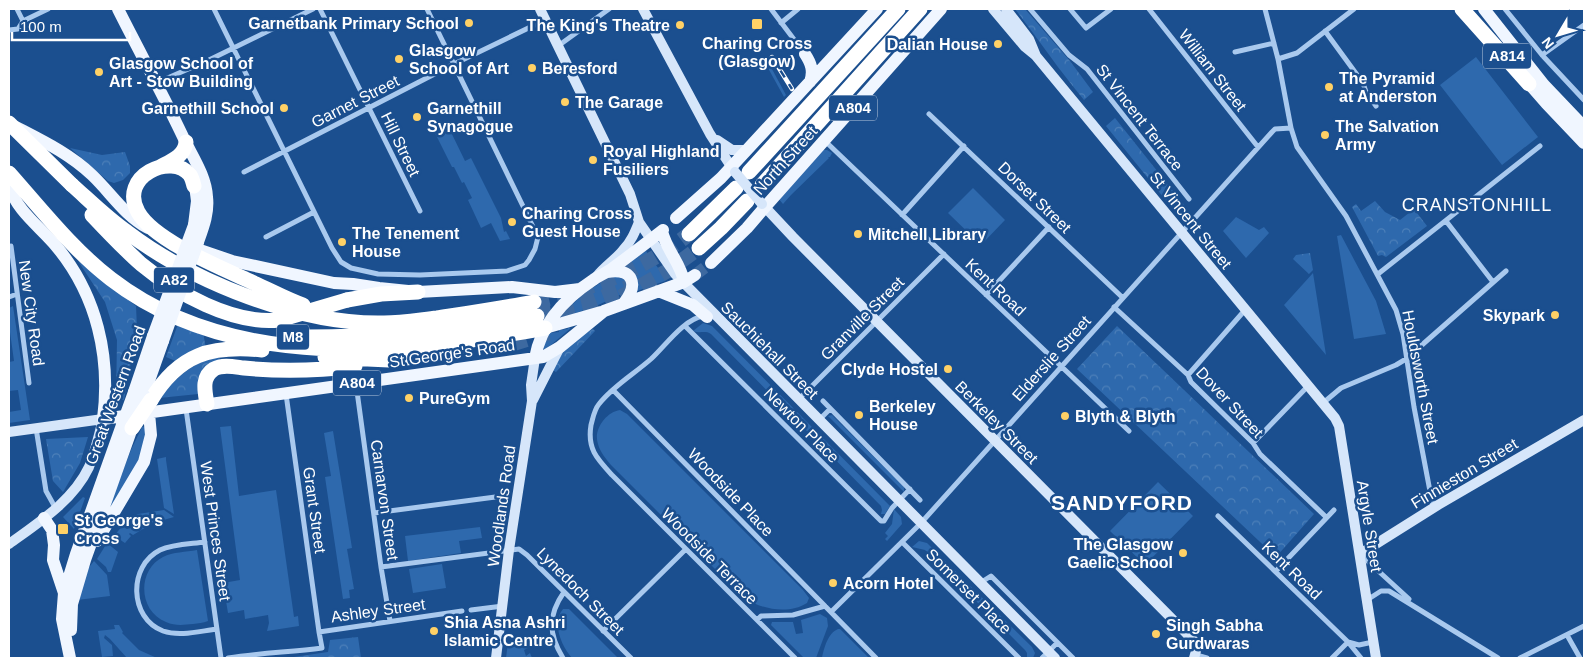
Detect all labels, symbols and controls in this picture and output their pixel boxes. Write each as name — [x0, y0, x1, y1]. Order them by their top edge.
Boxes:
scale bar — [12, 10, 130, 42]
north arrow — [1533, 10, 1583, 60]
place label: Garnetbank Primary School — [248, 15, 459, 32]
marker: Garnetbank Primary School — [463, 17, 475, 29]
place label: The King's Theatre — [527, 17, 670, 34]
marker: Charing Cross (Glasgow) — [750, 17, 764, 31]
text: 100 m — [20, 18, 62, 35]
marker: The King's Theatre — [674, 19, 686, 31]
street label: William Street — [1176, 26, 1250, 115]
text: N — [1538, 34, 1557, 52]
place label: Charing Cross (Glasgow) — [702, 35, 812, 70]
place label: Dalian House — [887, 36, 988, 53]
marker: Dalian House — [992, 38, 1004, 50]
place label: Glasgow School of Art — [409, 42, 510, 77]
road number: A814 — [1483, 44, 1531, 68]
marker: Glasgow School of Art — [393, 53, 405, 65]
place label: Glasgow School of Art - Stow Building — [109, 55, 254, 90]
place label: Beresford — [542, 60, 618, 77]
street label: St Vincent Terrace — [1093, 61, 1186, 174]
marker: Beresford — [526, 62, 538, 74]
marker: Glasgow School of Art - Stow Building — [93, 66, 105, 78]
place label: The Pyramid at Anderston — [1339, 70, 1437, 105]
street label: Garnet Street — [309, 72, 402, 131]
marker: The Pyramid at Anderston — [1323, 81, 1335, 93]
place label: The Garage — [575, 94, 663, 111]
marker: The Garage — [559, 96, 571, 108]
road number: A804 — [829, 96, 877, 120]
place label: Garnethill School — [142, 100, 274, 117]
place label: Garnethill Synagogue — [427, 100, 513, 135]
marker: Garnethill School — [278, 102, 290, 114]
street label: Hill Street — [378, 109, 424, 180]
marker: Garnethill Synagogue — [411, 111, 423, 123]
place label: The Salvation Army — [1335, 118, 1439, 153]
street label: North Street — [750, 122, 821, 198]
marker: The Salvation Army — [1319, 129, 1331, 141]
place label: Royal Highland Fusiliers — [603, 143, 719, 178]
marker: Royal Highland Fusiliers — [587, 154, 599, 166]
street label: Dorset Street — [995, 159, 1075, 237]
street label: St Vincent Street — [1146, 168, 1235, 273]
district label: CRANSTONHILL — [1402, 195, 1552, 215]
place label: Charing Cross Guest House — [522, 205, 632, 240]
marker: Charing Cross Guest House — [506, 216, 518, 228]
place label: The Tenement House — [352, 225, 460, 260]
place label: Mitchell Library — [868, 226, 986, 243]
marker: Mitchell Library — [852, 228, 864, 240]
marker: The Tenement House — [336, 236, 348, 248]
street label: Kent Road — [962, 255, 1029, 319]
street label: New City Road — [16, 259, 47, 367]
road number: A82 — [154, 268, 194, 292]
street label: Granville Street — [817, 273, 908, 363]
street label: Sauchiehall Street — [718, 298, 822, 403]
place label: Skypark — [1483, 307, 1545, 324]
street label: Houldsworth Street — [1399, 309, 1442, 446]
marker: Skypark — [1549, 309, 1561, 321]
street label: Elderslie Street — [1009, 312, 1094, 404]
street label: Great Western Road — [82, 323, 148, 467]
road number: M8 — [277, 324, 309, 350]
street label: St George's Road — [388, 336, 516, 371]
place label: Clyde Hostel — [841, 361, 938, 378]
marker: Clyde Hostel — [942, 363, 954, 375]
street label: Dover Street — [1193, 364, 1267, 441]
road number: A804 — [333, 370, 381, 396]
street label: Berkeley Street — [952, 378, 1042, 467]
street label: Newton Place — [761, 384, 843, 466]
place label: PureGym — [419, 390, 490, 407]
marker: PureGym — [403, 392, 415, 404]
place label: Berkeley House — [869, 398, 936, 433]
place label: Blyth & Blyth — [1075, 408, 1175, 425]
marker: Berkeley House — [853, 409, 865, 421]
marker: Blyth & Blyth — [1059, 410, 1071, 422]
street label: Finnieston Street — [1408, 435, 1521, 512]
street label: Carnarvon Street — [368, 439, 401, 562]
street label: Woodlands Road — [485, 444, 518, 568]
street label: Woodside Place — [684, 445, 777, 540]
street label: West Princes Street — [197, 460, 234, 603]
street label: Grant Street — [300, 466, 329, 555]
street label: Argyle Street — [1354, 479, 1385, 574]
district label: SANDYFORD — [1051, 491, 1193, 514]
street label: Woodside Terrace — [658, 505, 761, 608]
place label: St George's Cross — [74, 512, 163, 547]
marker: St George's Cross — [56, 522, 70, 536]
place label: The Glasgow Gaelic School — [1067, 536, 1174, 571]
street label: Kent Road — [1259, 538, 1325, 603]
street label: Lynedoch Street — [534, 544, 628, 639]
street label: Somerset Place — [923, 545, 1015, 637]
marker: The Glasgow Gaelic School — [1177, 547, 1189, 559]
place label: Acorn Hotel — [843, 575, 934, 592]
marker: Acorn Hotel — [827, 577, 839, 589]
street label: Ashley Street — [330, 595, 427, 626]
place label: Shia Asna Ashri Islamic Centre — [444, 614, 566, 649]
place label: Singh Sabha Gurdwaras — [1166, 617, 1263, 652]
marker: Shia Asna Ashri Islamic Centre — [428, 625, 440, 637]
marker: Singh Sabha Gurdwaras — [1150, 628, 1162, 640]

